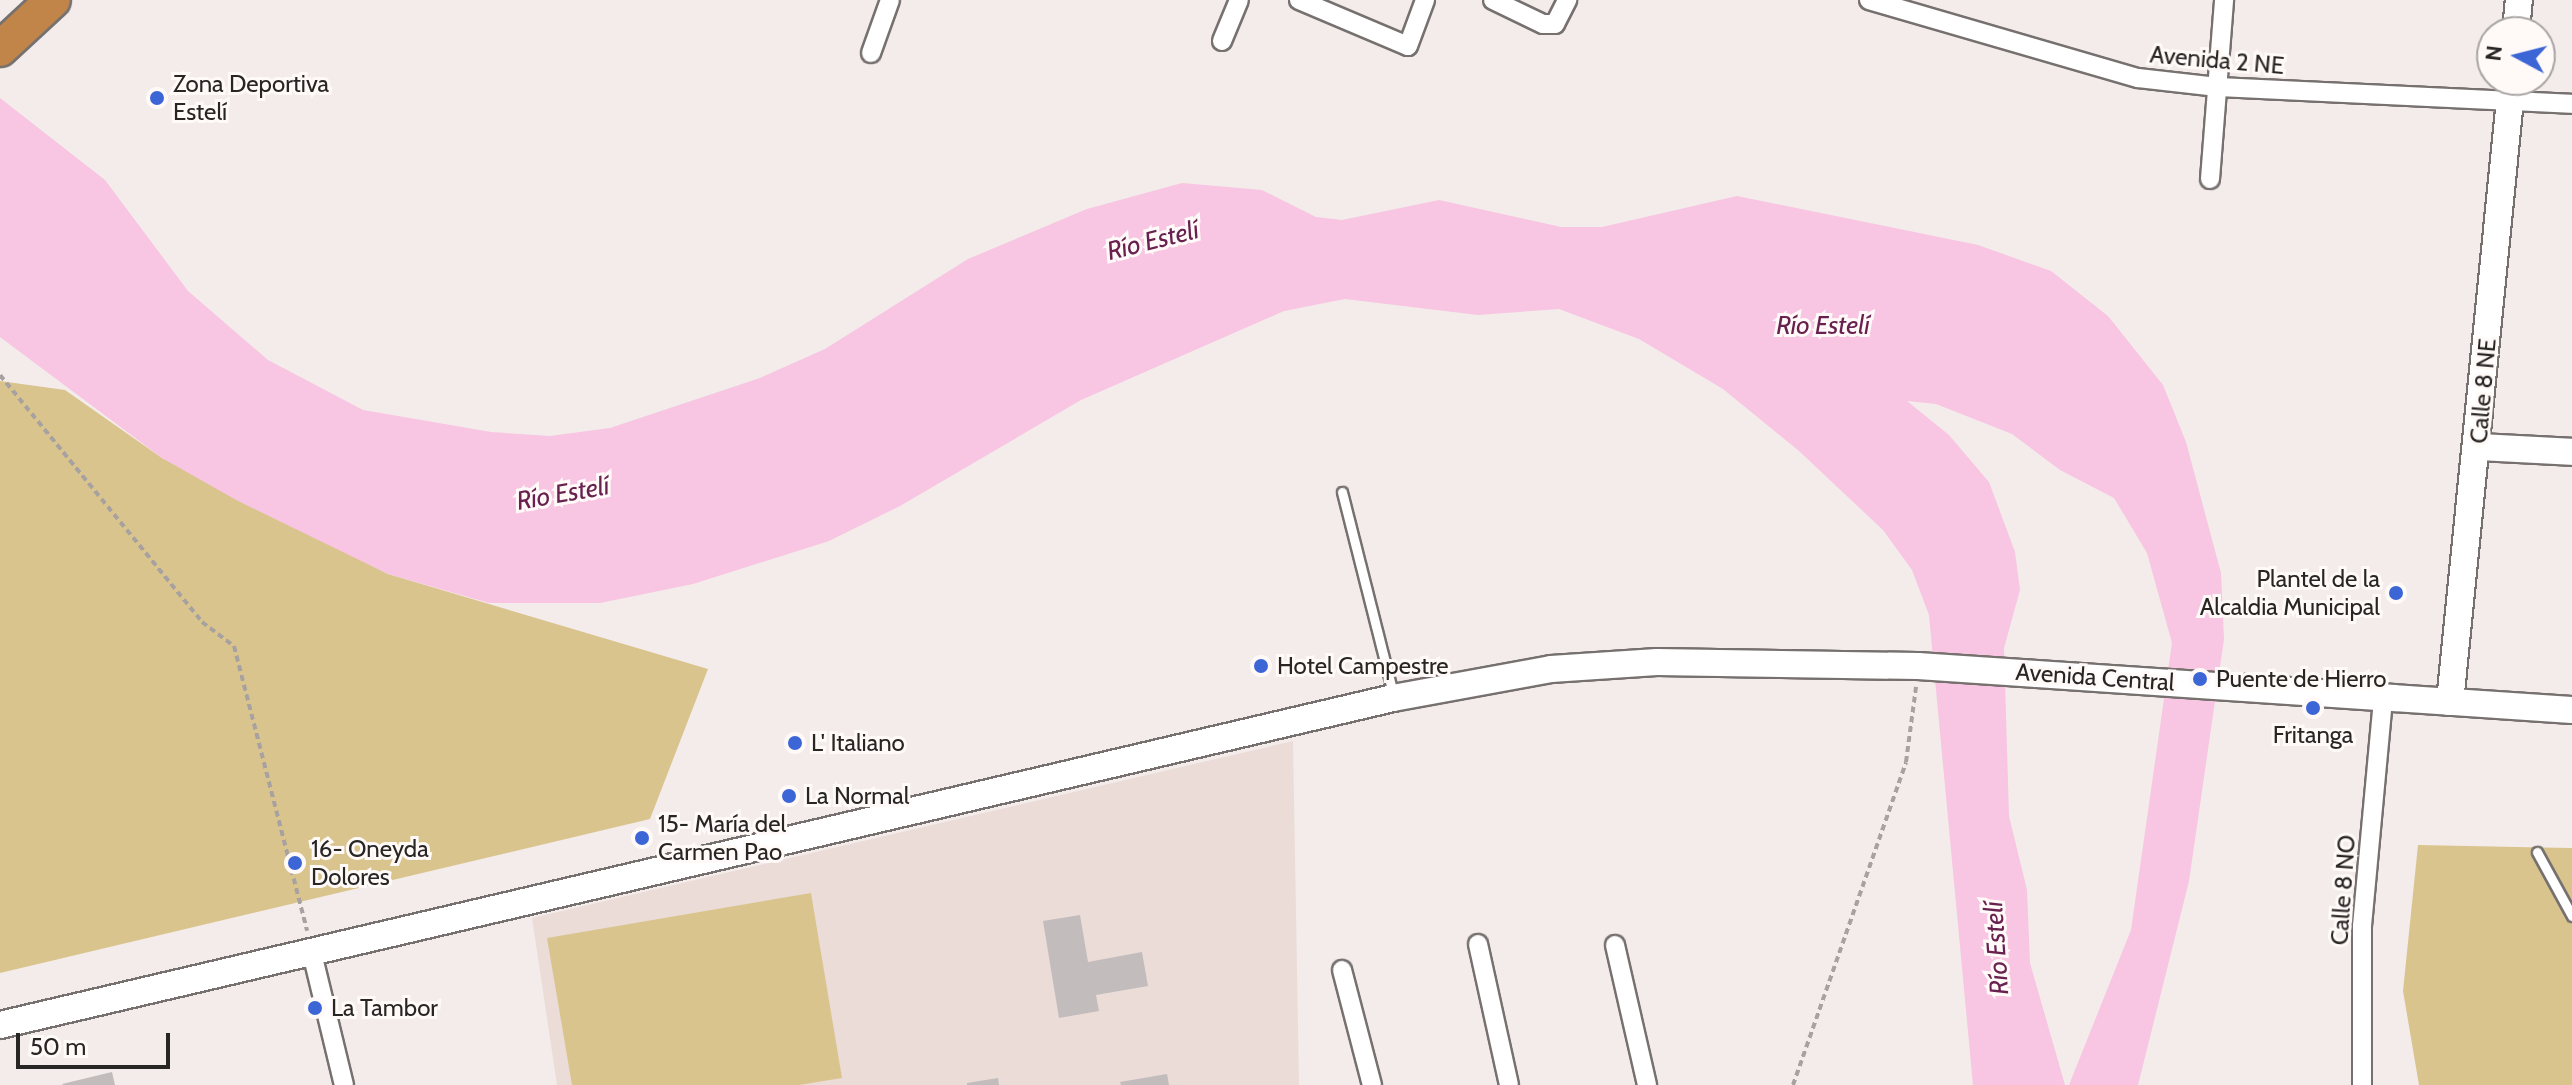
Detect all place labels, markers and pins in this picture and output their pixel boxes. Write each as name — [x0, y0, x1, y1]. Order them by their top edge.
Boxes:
place label: Zona Deportiva Estelí — [173, 70, 329, 126]
marker: Zona Deportiva Estelí — [148, 89, 166, 107]
place label: Plantel de la Alcaldia Municipal — [2200, 565, 2380, 621]
marker: Plantel de la Alcaldia Municipal — [2387, 584, 2405, 602]
place label: Hotel Campestre — [1277, 652, 1449, 680]
marker: Hotel Campestre — [1252, 657, 1270, 675]
place label: Puente de Hierro — [2216, 665, 2387, 693]
marker: Puente de Hierro — [2191, 670, 2209, 688]
marker: Fritanga — [2304, 699, 2322, 717]
place label: Fritanga — [2273, 721, 2353, 749]
place label: L' Italiano — [811, 729, 905, 757]
marker: L' Italiano — [786, 734, 804, 752]
place label: La Normal — [805, 782, 910, 810]
marker: La Normal — [780, 787, 798, 805]
place label: 15- María del Carmen Pao — [658, 810, 786, 866]
marker: 15- María del Carmen Pao — [633, 829, 651, 847]
place label: 16- Oneyda Dolores — [311, 835, 429, 891]
marker: 16- Oneyda Dolores — [286, 854, 304, 872]
place label: La Tambor — [331, 994, 438, 1022]
marker: La Tambor — [306, 999, 324, 1017]

